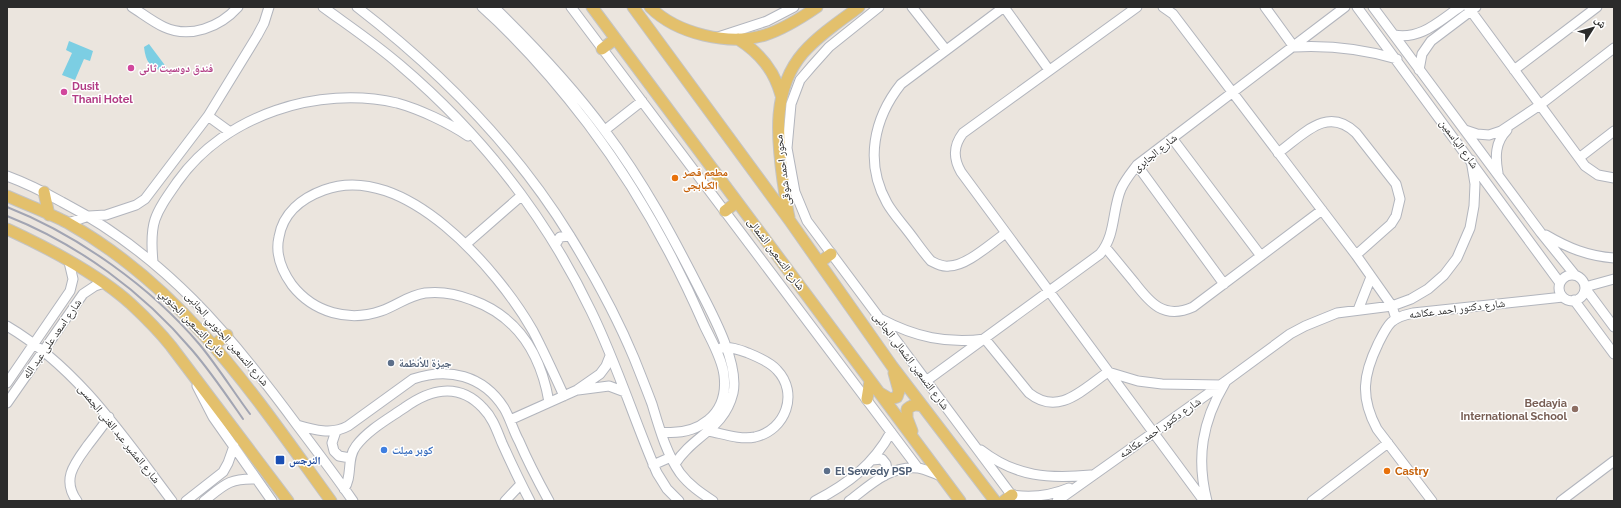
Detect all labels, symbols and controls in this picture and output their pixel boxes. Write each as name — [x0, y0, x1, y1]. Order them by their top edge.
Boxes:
north arrow — [1573, 8, 1613, 48]
text: ش — [1591, 14, 1609, 32]
place label: فندق دوسيت ثانى — [139, 62, 213, 76]
marker: فندق دوسيت ثانى — [126, 63, 136, 73]
place label: Dusit Thani Hotel — [72, 80, 133, 106]
marker: Dusit Thani Hotel — [59, 87, 69, 97]
street label: شارع الياسمين — [1437, 117, 1481, 171]
street label: شارع الجابرى — [1130, 131, 1180, 175]
street label: محور احمد شوقى — [772, 134, 794, 206]
place label: مطعم قصر الكبابجى — [682, 166, 728, 193]
marker: مطعم قصر الكبابجى — [670, 173, 680, 183]
street label: شارع التسعين الشمالى — [745, 215, 807, 293]
street label: شارع التسعين الجنوبي — [155, 287, 228, 361]
street label: شارع التسعين الجنوبي الجانبى — [181, 289, 271, 390]
street label: شارع اسعد على عبد الله — [20, 297, 84, 381]
street label: شارع دكتور احمد عكاشه — [1408, 297, 1506, 321]
street label: شارع التسعين الشمالى الجانبى — [870, 310, 952, 412]
place label: جيزة للأنظمة — [399, 357, 452, 370]
marker: جيزة للأنظمة — [386, 358, 396, 368]
street label: شارع المشير عبد الغنى الجمسى — [75, 382, 163, 486]
street label: شارع دكتور احمد عكاشه — [1117, 395, 1203, 461]
place label: Bedayia International School — [1460, 397, 1568, 423]
marker: Bedayia International School — [1570, 404, 1580, 414]
place label: كوبر ميلت — [392, 444, 433, 457]
marker: كوبر ميلت — [379, 445, 389, 455]
marker: النرجس — [274, 454, 286, 466]
place label: النرجس — [289, 454, 321, 468]
place label: El Sewedy PSP — [835, 465, 912, 478]
place label: Castry — [1395, 465, 1429, 478]
marker: El Sewedy PSP — [822, 466, 832, 476]
marker: Castry — [1382, 466, 1392, 476]

